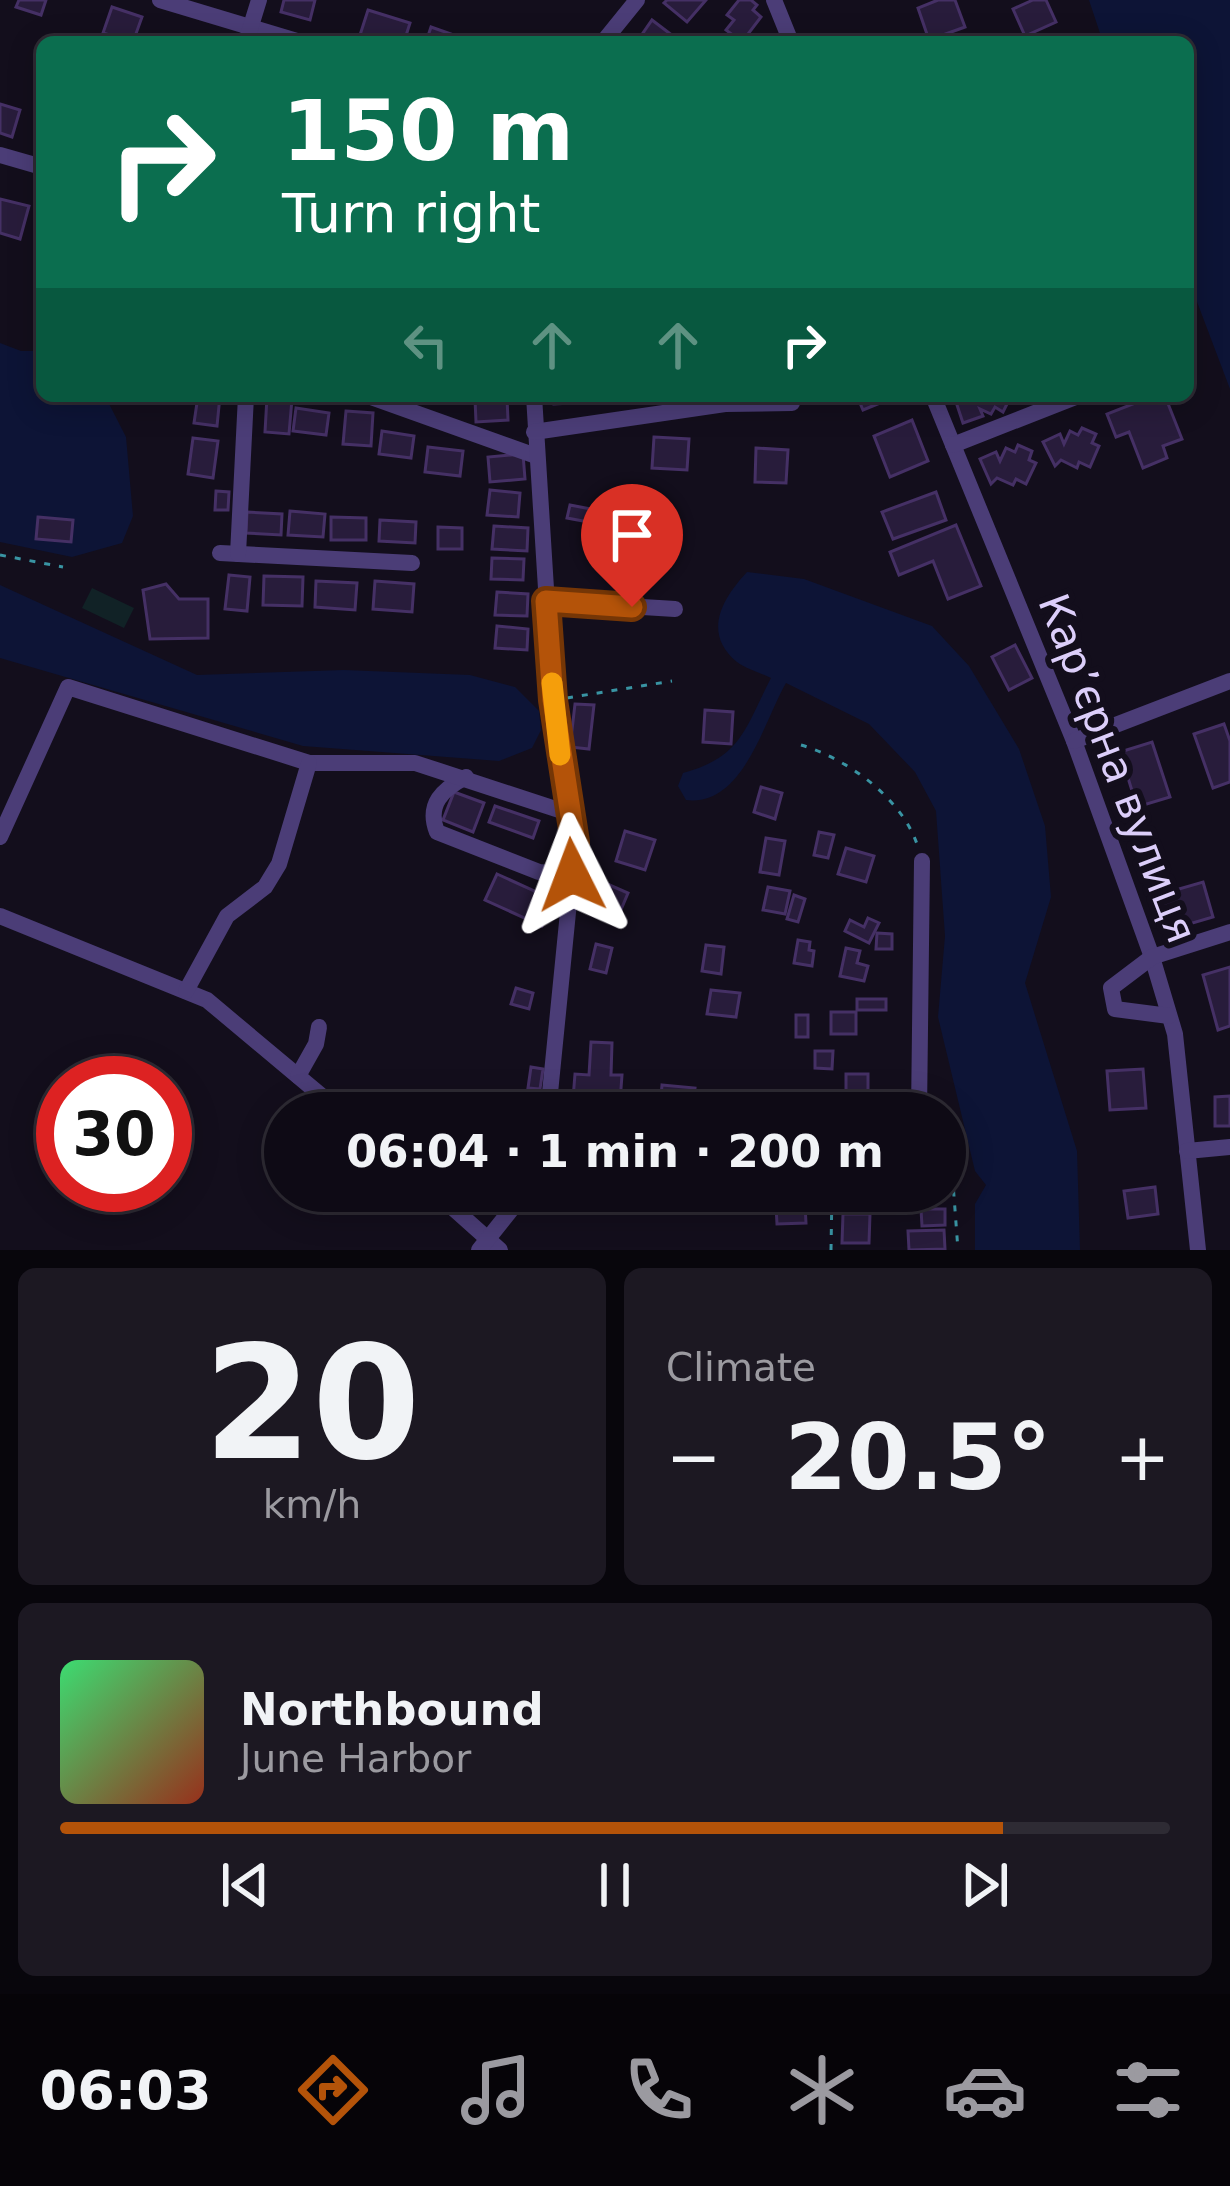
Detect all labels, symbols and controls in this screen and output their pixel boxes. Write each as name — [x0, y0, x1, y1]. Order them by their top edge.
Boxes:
text: 150 m — [282, 82, 574, 180]
icon: right — [84, 84, 240, 240]
text: Turn right — [282, 182, 541, 245]
icon: left — [393, 312, 459, 378]
icon: ahead — [519, 312, 585, 378]
icon: ahead — [645, 312, 711, 378]
icon: right — [771, 312, 837, 378]
pin — [581, 484, 683, 607]
icon: arrive — [599, 502, 665, 568]
street label: Карʼєрна вулиця — [1028, 587, 1207, 949]
position arrow — [509, 812, 635, 938]
speed limit sign: 30 — [36, 1056, 192, 1212]
text: 06:04 · 1 min · 200 m — [346, 1125, 884, 1178]
text: 20 — [203, 1313, 421, 1495]
text: Climate — [666, 1345, 816, 1390]
text: 20.5° — [784, 1405, 1052, 1510]
text: − — [666, 1419, 721, 1496]
text: + — [1115, 1419, 1170, 1496]
text: km/h — [263, 1482, 361, 1527]
text: Northbound — [240, 1683, 544, 1736]
text: June Harbor — [240, 1736, 471, 1781]
icon: previous — [212, 1852, 278, 1918]
icon: pause — [582, 1852, 648, 1918]
icon: next — [952, 1852, 1018, 1918]
icon: directions — [291, 2048, 375, 2132]
icon: music — [454, 2048, 538, 2132]
icon: phone — [617, 2048, 701, 2132]
icon: climate — [780, 2048, 864, 2132]
icon: car — [943, 2048, 1027, 2132]
icon: filters — [1106, 2048, 1190, 2132]
text: 06:03 — [40, 2059, 211, 2122]

